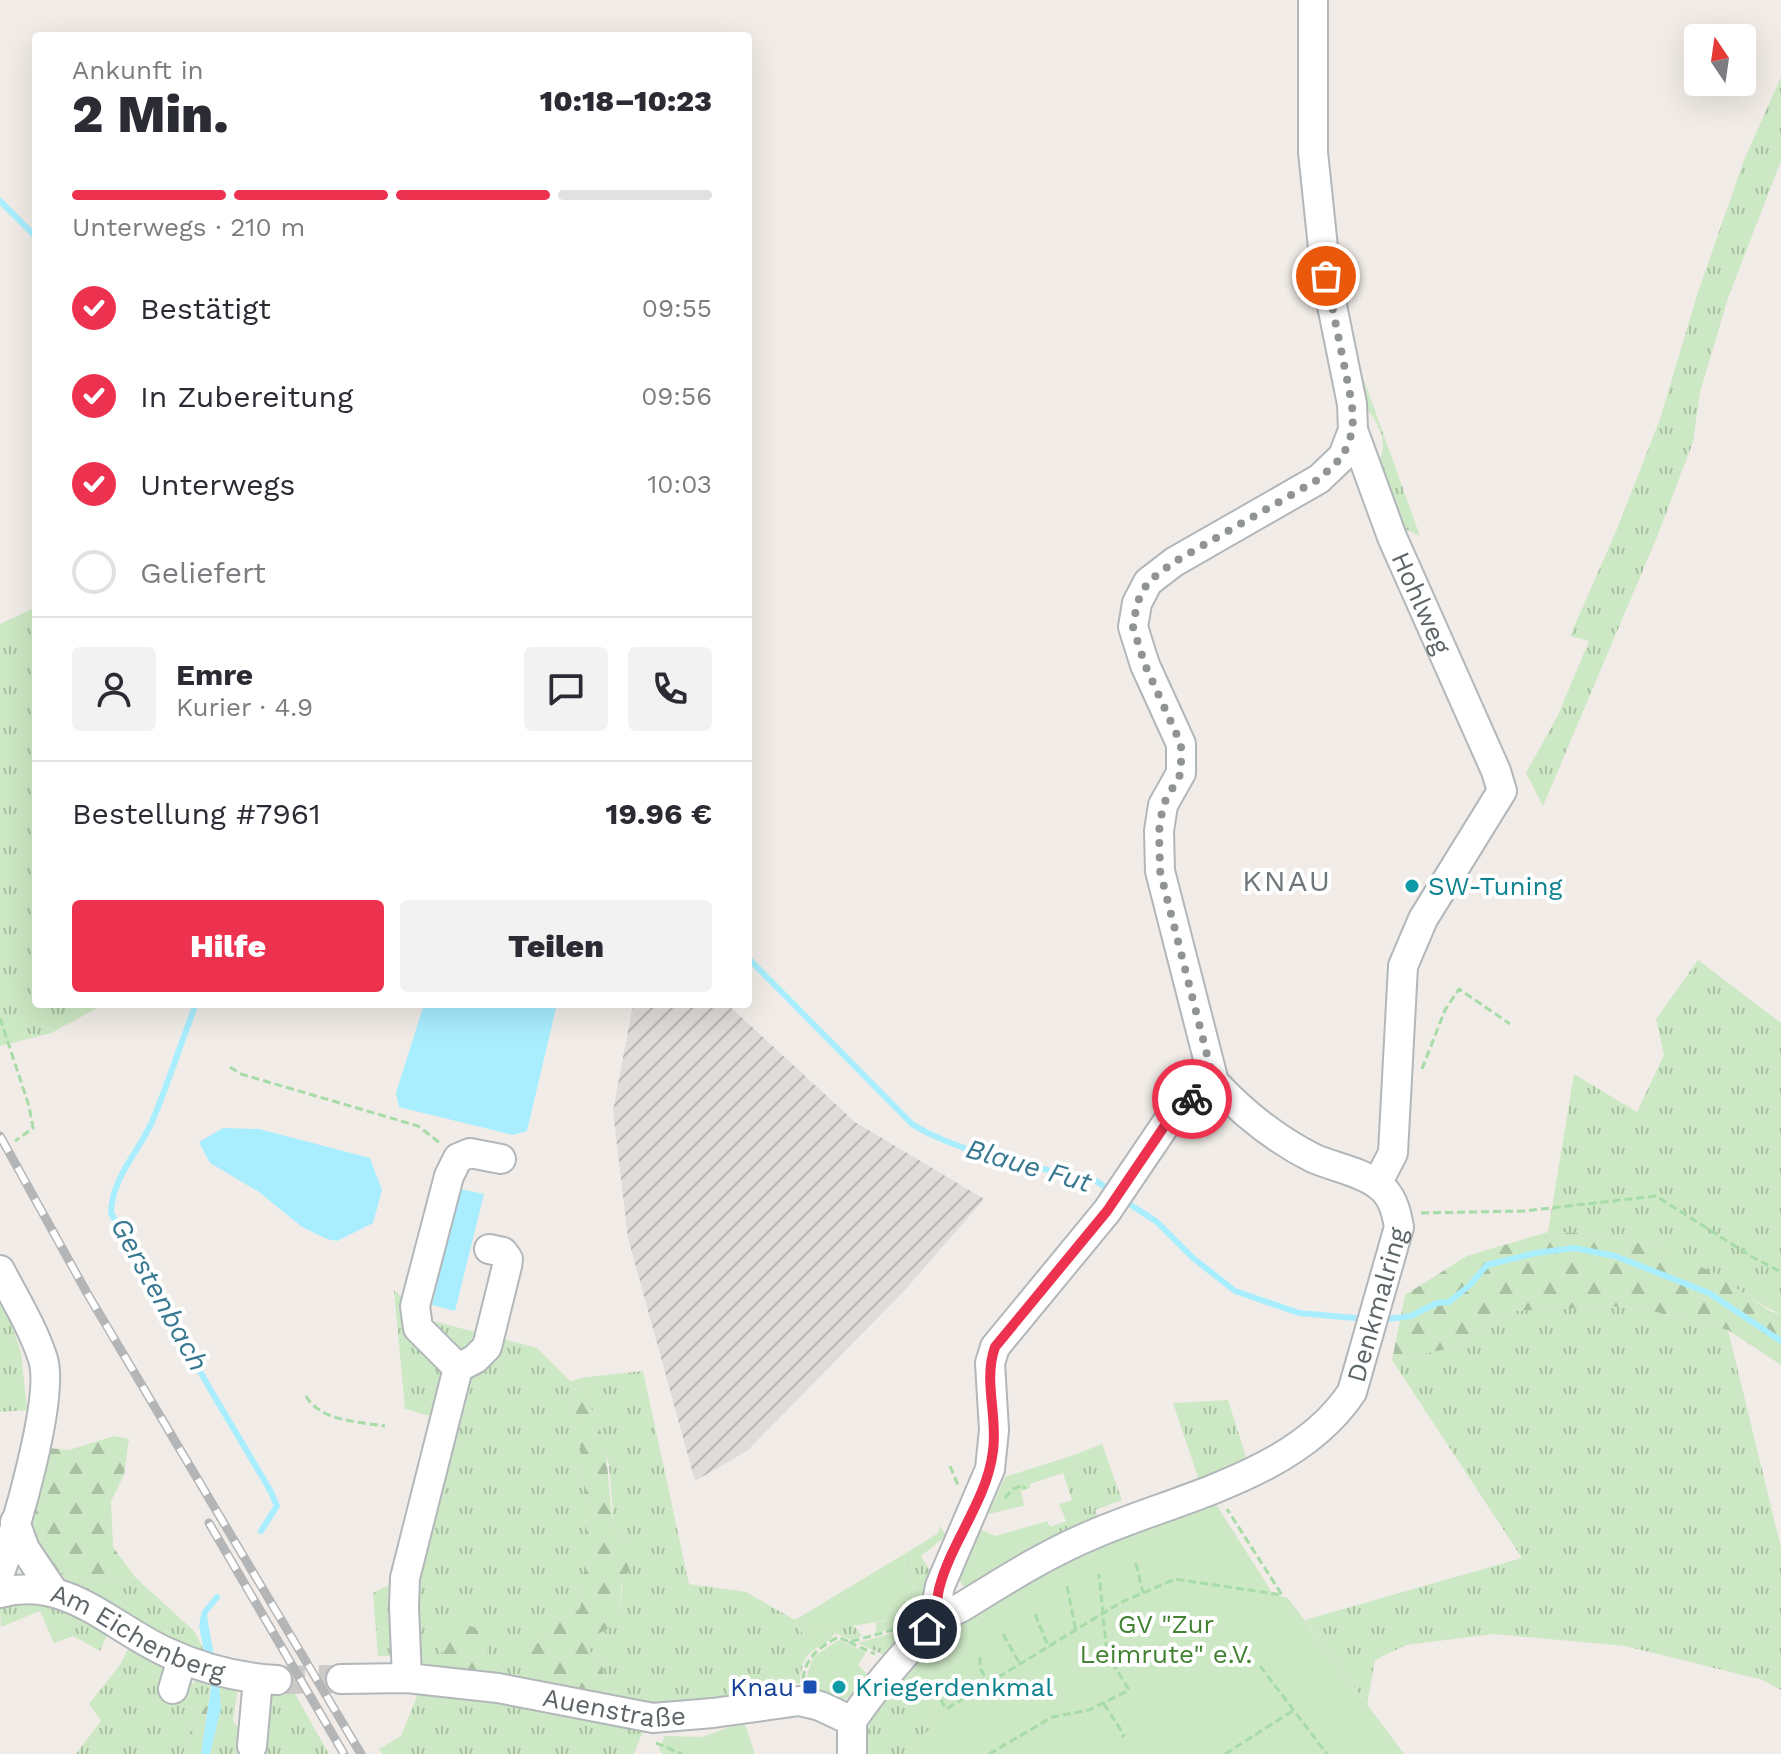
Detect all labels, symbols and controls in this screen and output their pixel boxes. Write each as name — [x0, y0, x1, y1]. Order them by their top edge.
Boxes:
north arrow — [1684, 24, 1756, 96]
map controls — [1684, 24, 1756, 96]
text: Ankunft in — [72, 55, 204, 85]
text: 10:18–10:23 — [540, 83, 712, 118]
text: 2 Min. — [72, 84, 229, 145]
text: Unterwegs · 210 m — [72, 212, 305, 242]
pin — [1292, 242, 1360, 310]
icon: bag — [1304, 254, 1348, 298]
icon: check — [72, 286, 116, 330]
text: Bestätigt — [140, 291, 271, 326]
text: 09:55 — [642, 293, 712, 323]
icon: check — [72, 374, 116, 418]
text: In Zubereitung — [140, 379, 353, 414]
text: 09:56 — [641, 381, 712, 411]
icon: check — [72, 462, 116, 506]
text: Unterwegs — [140, 467, 295, 502]
text: 10:03 — [647, 469, 712, 499]
street label: Hohlweg — [1386, 547, 1457, 659]
text: Geliefert — [140, 555, 266, 590]
button: person — [72, 647, 156, 731]
button: chat — [524, 647, 608, 731]
button: phone — [628, 647, 712, 731]
text: Emre — [176, 657, 253, 692]
text: Kurier · 4.9 — [176, 692, 313, 722]
text: Bestellung #7961 — [72, 796, 321, 831]
text: 19.96 € — [605, 796, 712, 831]
district label: KNAU — [1242, 863, 1332, 898]
place label: SW-Tuning — [1428, 871, 1563, 901]
marker: SW-Tuning — [1403, 877, 1421, 895]
button: Hilfe — [72, 900, 384, 992]
button: Teilen — [400, 900, 712, 992]
courier — [1152, 1059, 1232, 1139]
icon: bike — [1170, 1077, 1214, 1121]
water label: Blaue Fut — [962, 1132, 1096, 1199]
water label: Gerstenbach — [104, 1212, 215, 1377]
street label: Denkmalring — [1341, 1224, 1413, 1386]
street label: Am Eichenberg — [47, 1578, 228, 1687]
pin — [893, 1595, 961, 1663]
icon: home — [905, 1607, 949, 1651]
park label: GV "Zur Leimrute" e.V. — [1080, 1609, 1252, 1669]
place label: Knau — [730, 1672, 794, 1702]
place label: Kriegerdenkmal — [855, 1672, 1053, 1702]
marker: Knau — [801, 1678, 819, 1696]
marker: Kriegerdenkmal — [830, 1678, 848, 1696]
street label: Auenstraße — [540, 1682, 687, 1733]

